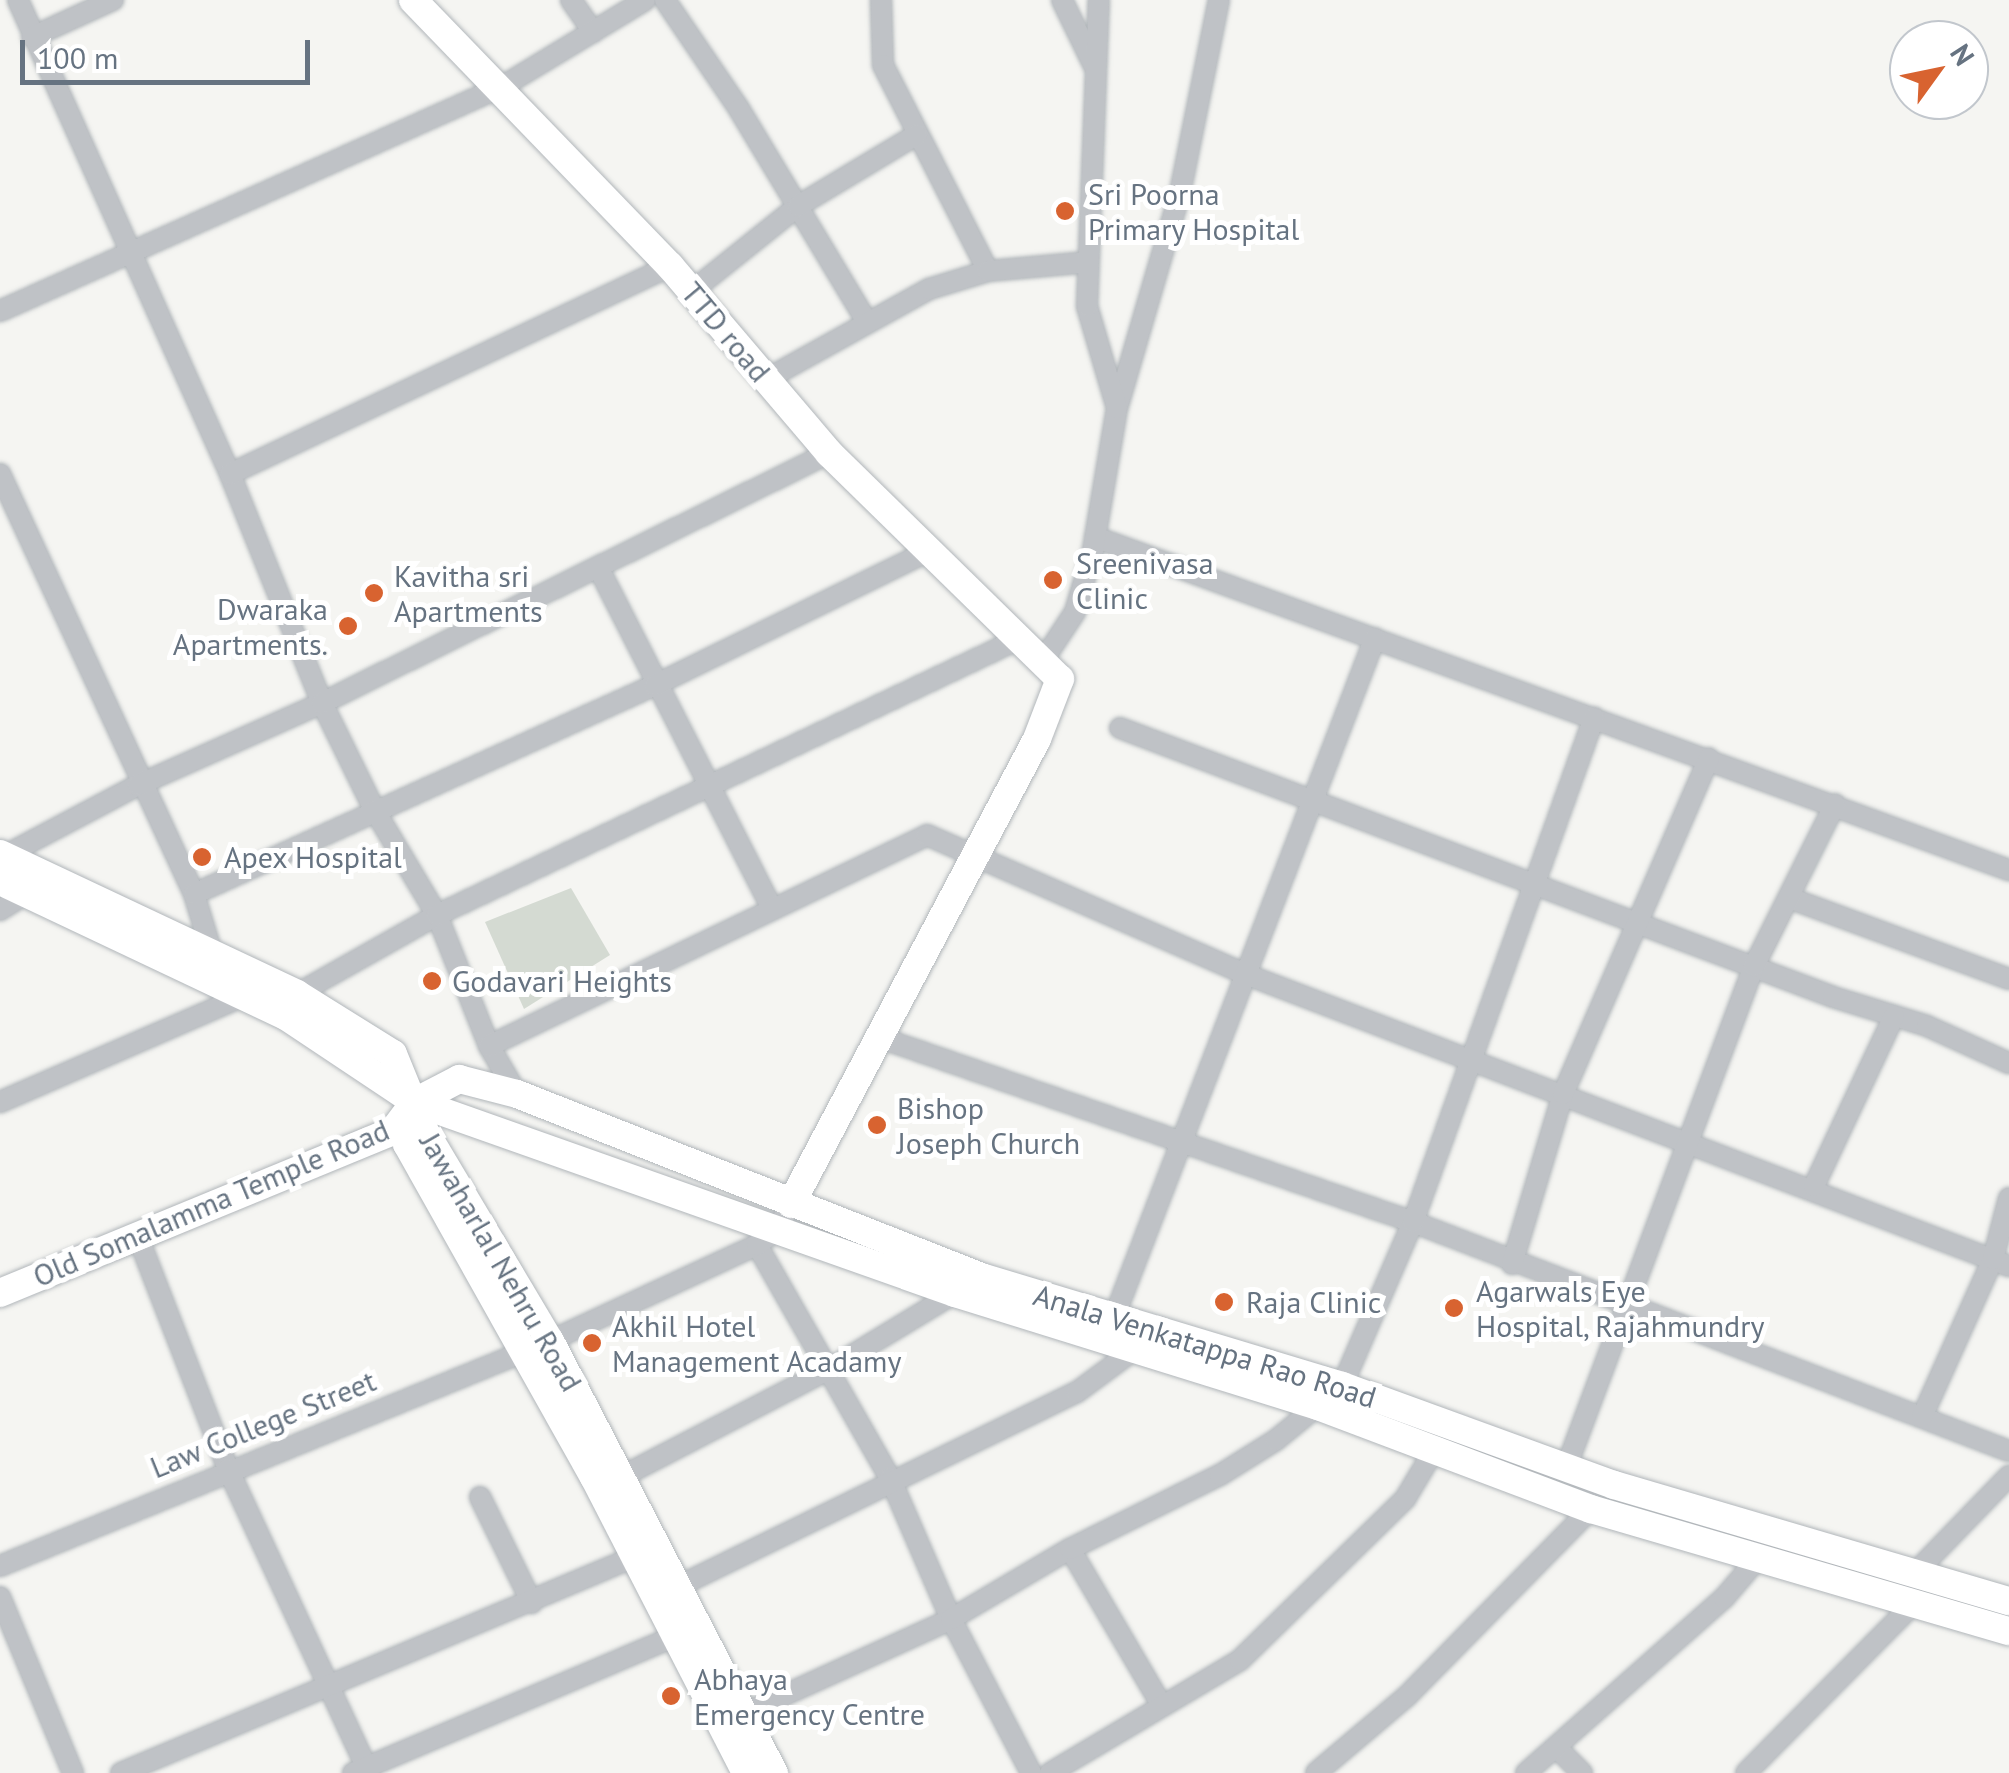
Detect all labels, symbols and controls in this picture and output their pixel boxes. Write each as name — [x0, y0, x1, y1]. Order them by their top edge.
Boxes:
scale bar — [25, 20, 315, 82]
north arrow — [1889, 20, 1989, 120]
text: N — [1942, 37, 1983, 72]
text: 100 m — [37, 38, 118, 77]
place label: Sri Poorna Primary Hospital — [1088, 176, 1300, 246]
marker: Sri Poorna Primary Hospital — [1052, 198, 1078, 224]
street label: TTD road — [674, 275, 778, 389]
place label: Sreenivasa Clinic — [1076, 545, 1214, 616]
place label: Kavitha sri Apartments — [394, 558, 543, 628]
marker: Sreenivasa Clinic — [1040, 567, 1066, 593]
marker: Kavitha sri Apartments — [363, 582, 385, 604]
place label: Dwaraka Apartments. — [173, 591, 328, 662]
marker: Dwaraka Apartments. — [337, 615, 359, 637]
place label: Apex Hospital — [224, 839, 403, 875]
marker: Apex Hospital — [189, 844, 215, 870]
place label: Godavari Heights — [452, 963, 672, 999]
marker: Godavari Heights — [421, 970, 443, 992]
place label: Bishop Joseph Church — [897, 1090, 1080, 1160]
street label: Old Somalamma Temple Road — [27, 1111, 395, 1295]
marker: Bishop Joseph Church — [866, 1114, 888, 1136]
street label: Jawaharlal Nehru Road — [412, 1126, 590, 1398]
place label: Agarwals Eye Hospital, Rajahmundry — [1476, 1273, 1767, 1344]
street label: Anala Venkatappa Rao Road — [1029, 1277, 1381, 1415]
place label: Raja Clinic — [1246, 1284, 1381, 1320]
marker: Raja Clinic — [1211, 1289, 1237, 1315]
marker: Agarwals Eye Hospital, Rajahmundry — [1441, 1295, 1467, 1321]
place label: Akhil Hotel Management Acadamy — [612, 1308, 902, 1378]
marker: Akhil Hotel Management Acadamy — [581, 1332, 603, 1354]
street label: Law College Street — [145, 1362, 381, 1486]
place label: Abhaya Emergency Centre — [694, 1661, 926, 1732]
marker: Abhaya Emergency Centre — [658, 1683, 684, 1709]

